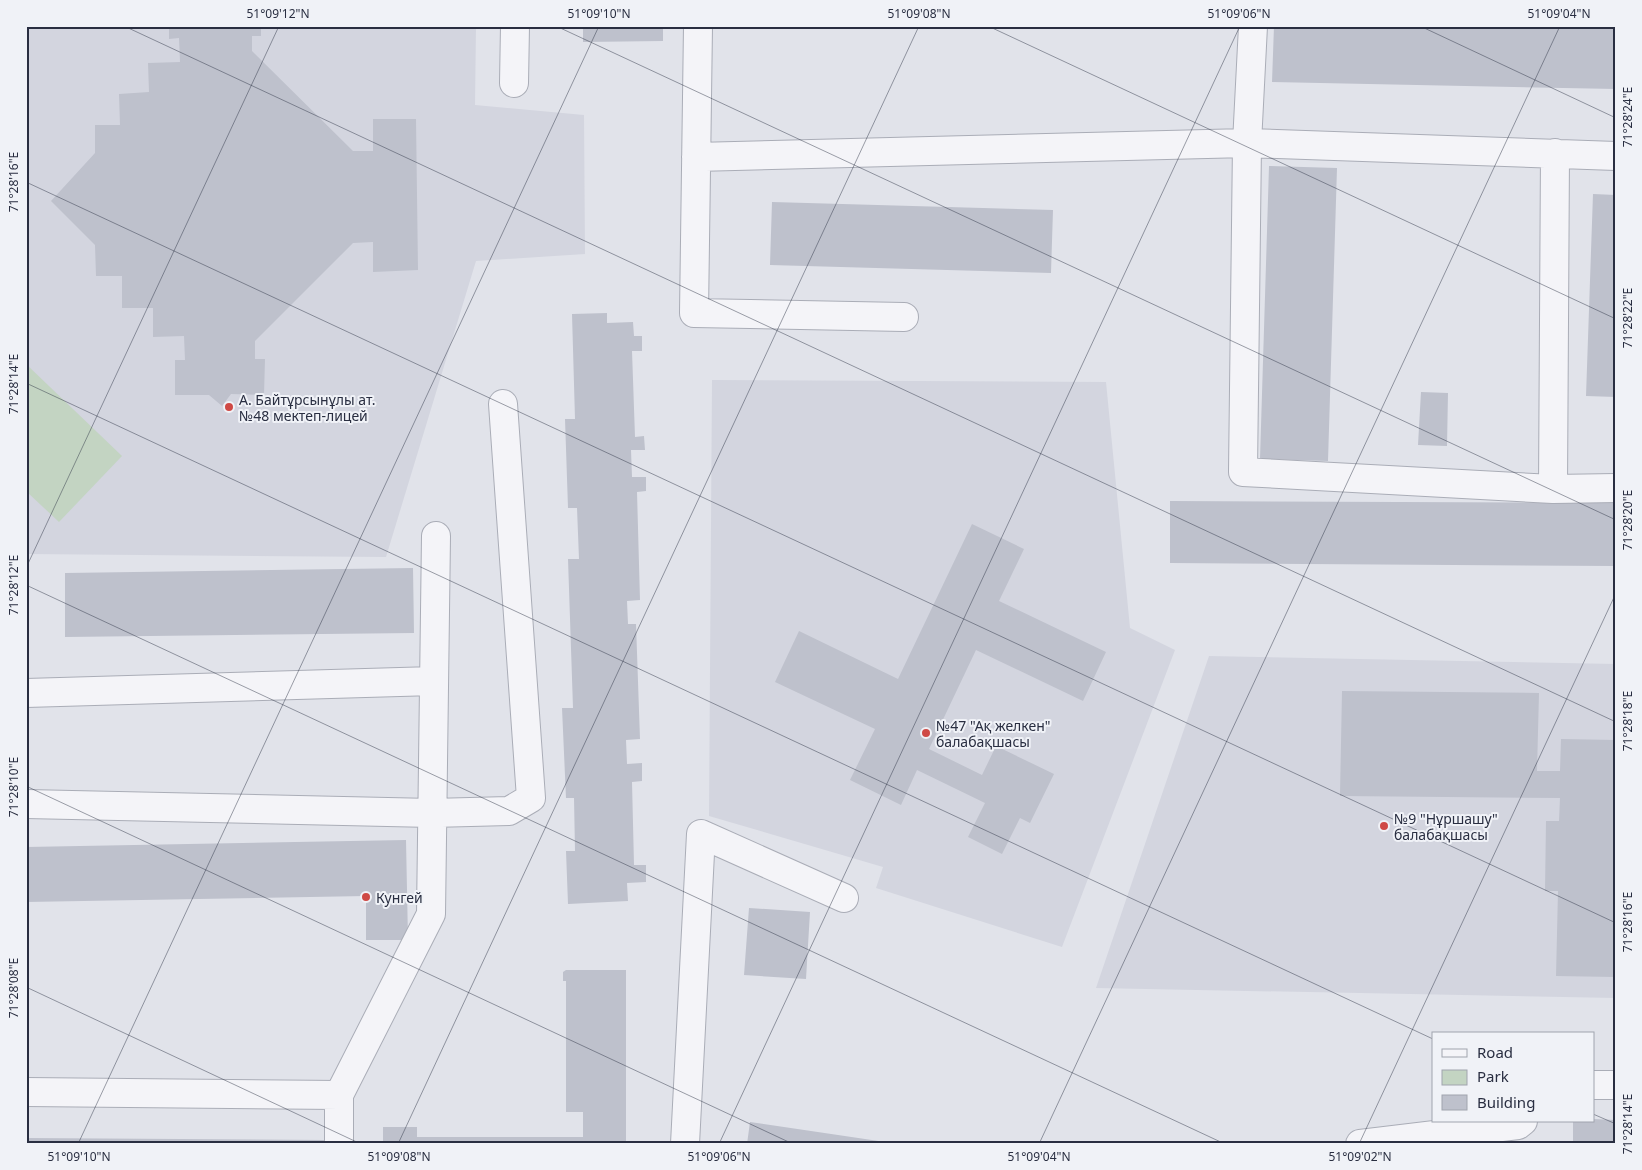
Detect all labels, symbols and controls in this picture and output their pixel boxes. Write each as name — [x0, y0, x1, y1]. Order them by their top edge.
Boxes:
text: 51°09'12"N — [246, 5, 310, 22]
text: 51°09'10"N — [567, 5, 631, 22]
text: 51°09'08"N — [887, 5, 951, 22]
text: 51°09'06"N — [1207, 5, 1271, 22]
text: 51°09'04"N — [1527, 5, 1591, 22]
text: 71°28'24"E — [1619, 87, 1636, 147]
text: 71°28'16"E — [5, 152, 22, 212]
text: 71°28'22"E — [1619, 288, 1636, 348]
text: 71°28'14"E — [5, 354, 22, 414]
place label: А. Байтұрсынұлы ат. №48 мектеп-лицей — [239, 390, 376, 425]
marker: А. Байтұрсынұлы ат. №48 мектеп-лицей — [223, 401, 235, 413]
text: 71°28'20"E — [1619, 490, 1636, 550]
text: 71°28'12"E — [5, 555, 22, 615]
text: 71°28'18"E — [1619, 691, 1636, 751]
place label: №47 "Ақ желкен" балабақшасы — [936, 716, 1051, 751]
marker: №47 "Ақ желкен" балабақшасы — [920, 727, 932, 739]
text: 71°28'10"E — [5, 757, 22, 817]
place label: №9 "Нұршашу" балабақшасы — [1394, 809, 1498, 844]
marker: №9 "Нұршашу" балабақшасы — [1378, 820, 1390, 832]
place label: Кунгей — [376, 888, 423, 907]
marker: Кунгей — [360, 891, 372, 903]
text: 71°28'16"E — [1619, 892, 1636, 952]
text: 71°28'08"E — [5, 958, 22, 1018]
legend — [1432, 1032, 1594, 1122]
text: Road — [1477, 1042, 1513, 1062]
text: Park — [1477, 1066, 1509, 1086]
text: Building — [1477, 1092, 1535, 1112]
text: 71°28'14"E — [1619, 1094, 1636, 1154]
text: 51°09'10"N — [47, 1148, 111, 1165]
text: 51°09'08"N — [367, 1148, 431, 1165]
text: 51°09'06"N — [687, 1148, 751, 1165]
text: 51°09'04"N — [1007, 1148, 1071, 1165]
text: 51°09'02"N — [1328, 1148, 1392, 1165]

